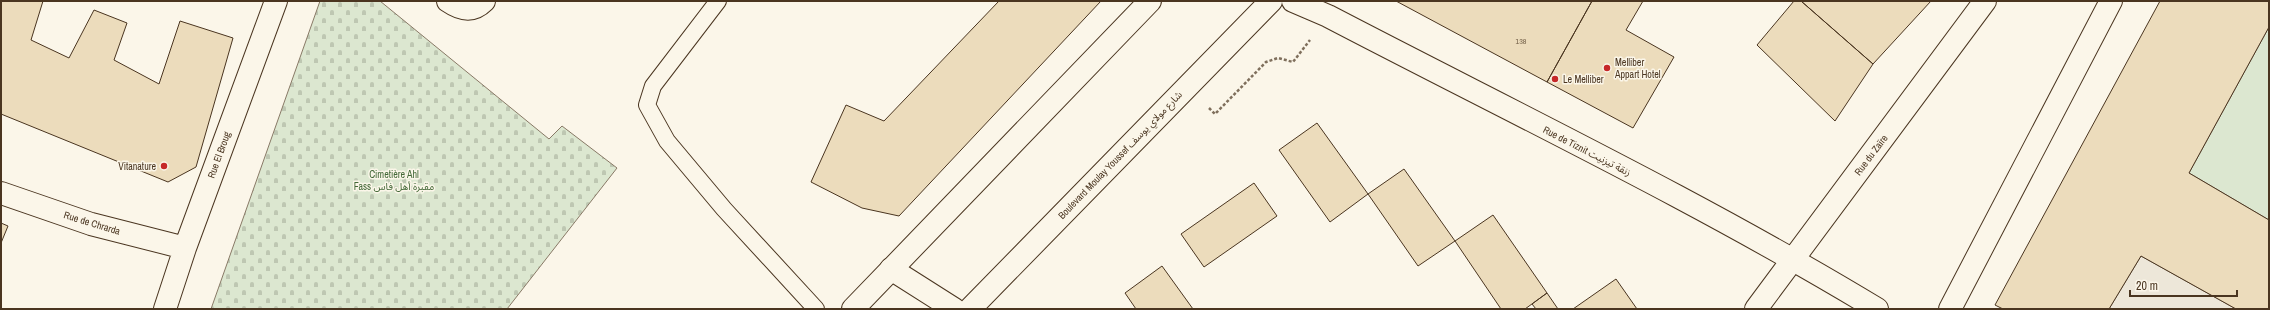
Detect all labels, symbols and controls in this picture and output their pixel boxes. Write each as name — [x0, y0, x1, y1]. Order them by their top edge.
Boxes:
house number: 138 — [1516, 36, 1527, 46]
place label: Melliber Appart Hotel — [1614, 56, 1661, 81]
marker: Melliber Appart Hotel — [1602, 63, 1612, 73]
place label: Le Melliber — [1563, 73, 1604, 86]
marker: Le Melliber — [1550, 74, 1560, 84]
street label: Boulevard Moulay Youssef شارع مولاي يوسف — [1055, 88, 1186, 223]
street label: Rue de Tiznit زنقة تيزنيت — [1541, 123, 1633, 179]
street label: Rue El Broug — [205, 129, 234, 180]
street label: Rue du Zaïre — [1851, 132, 1891, 178]
place label: Vitanature — [118, 160, 156, 173]
marker: Vitanature — [159, 161, 169, 171]
park label: Cimetière Ahl Fass مقبرة أهل فاس — [354, 168, 434, 193]
street label: Rue de Chrarda — [62, 208, 122, 238]
scale bar — [2130, 272, 2237, 298]
text: 20 m — [2136, 278, 2158, 294]

